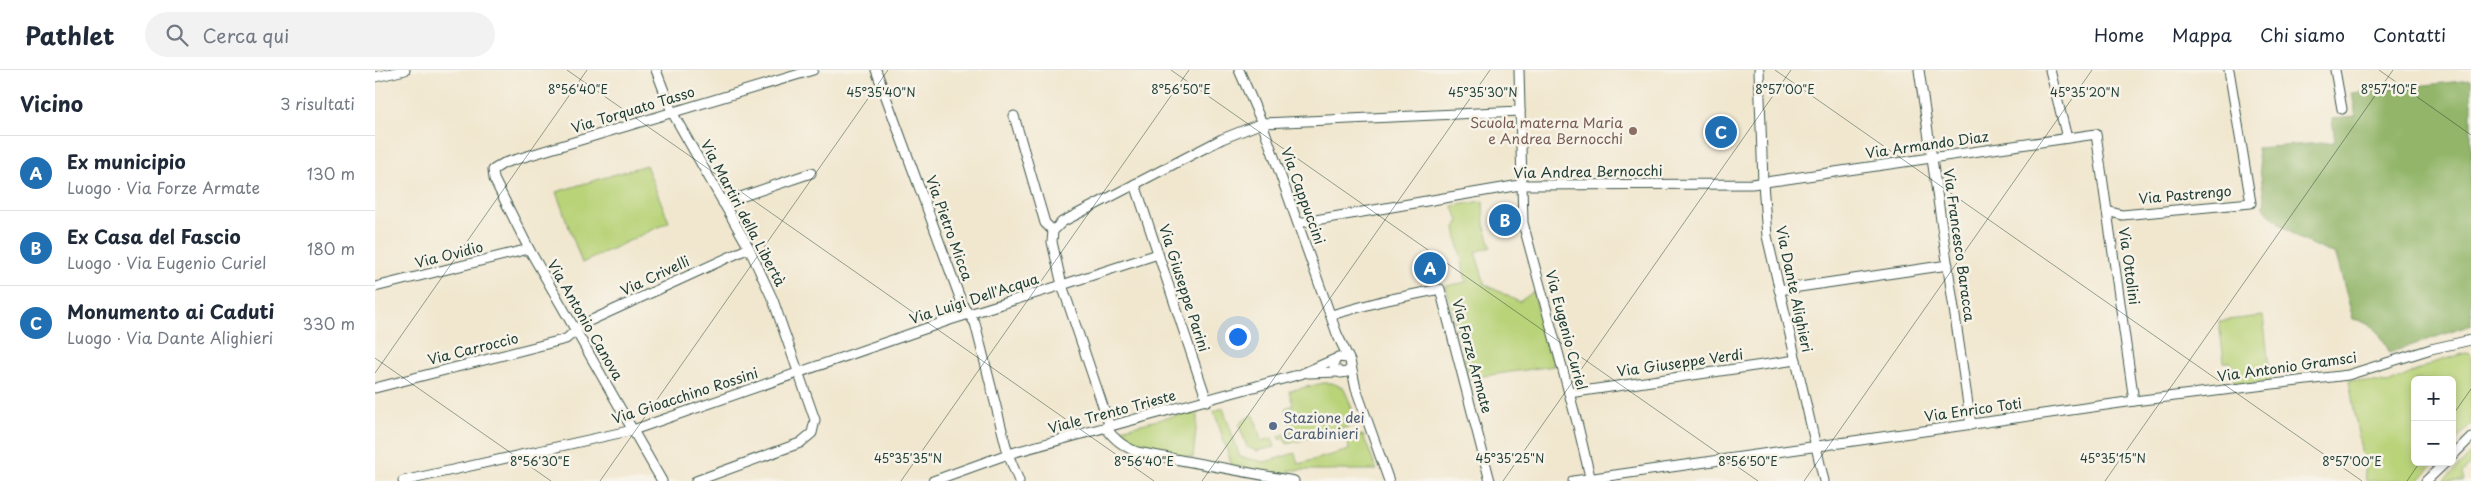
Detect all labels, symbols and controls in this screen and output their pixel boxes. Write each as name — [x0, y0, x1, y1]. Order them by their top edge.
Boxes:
search box — [145, 12, 495, 57]
text: Pathlet — [25, 17, 115, 53]
icon: search — [163, 21, 191, 49]
text: Cerca qui — [203, 21, 289, 49]
text: Home — [2094, 21, 2144, 48]
text: Mappa — [2172, 21, 2232, 48]
text: Chi siamo — [2260, 21, 2345, 48]
text: Contatti — [2373, 21, 2446, 48]
text: 8°56'40"E — [548, 80, 608, 98]
text: 8°56'50"E — [1151, 80, 1211, 98]
text: 8°57'00"E — [1755, 80, 1815, 98]
text: 8°57'10"E — [2361, 80, 2417, 98]
street label: Via Torquato Tasso — [569, 81, 697, 138]
text: 45°35'40"N — [846, 83, 916, 101]
text: 45°35'30"N — [1448, 83, 1518, 101]
text: 45°35'20"N — [2050, 83, 2120, 101]
text: Vicino — [20, 87, 83, 119]
text: 3 risultati — [280, 91, 355, 115]
place label: Scuola materna Maria e Andrea Bernocchi — [1470, 112, 1623, 149]
pin: C — [1705, 113, 1737, 151]
marker: Scuola materna Maria e Andrea Bernocchi — [1627, 125, 1639, 137]
street label: Via Armando Diaz — [1864, 125, 1990, 164]
street label: Via Martiri della Libertà — [696, 136, 791, 290]
street label: Via Cappuccini — [1276, 144, 1331, 247]
text: Ex municipio — [67, 147, 186, 175]
street label: Via Andrea Bernocchi — [1513, 160, 1663, 183]
text: A — [30, 161, 42, 185]
text: 130 m — [307, 161, 355, 185]
street label: Via Francesco Baracca — [1938, 167, 1981, 323]
street label: Via Pietro Micca — [921, 172, 978, 284]
text: Luogo · Via Forze Armate — [67, 175, 260, 199]
street label: Via Pastrengo — [2138, 180, 2232, 209]
pin: B — [1489, 201, 1521, 239]
street label: Via Giuseppe Parini — [1154, 221, 1215, 354]
text: Ex Casa del Fascio — [67, 222, 241, 250]
street label: Via Dante Alighieri — [1771, 224, 1818, 354]
street label: Via Ottolini — [2114, 226, 2145, 306]
text: B — [31, 236, 41, 260]
text: 180 m — [307, 236, 355, 260]
street label: Via Ovidio — [413, 236, 485, 273]
pin: A — [1414, 249, 1446, 287]
text: Luogo · Via Eugenio Curiel — [67, 250, 266, 274]
street label: Via Crivelli — [617, 250, 693, 301]
street label: Via Antonio Canova — [542, 256, 629, 384]
street label: Via Luigi Dell'Acqua — [907, 268, 1041, 329]
street label: Via Eugenio Curiel — [1540, 268, 1593, 392]
street label: Via Forze Armate — [1447, 296, 1498, 415]
text: Monumento ai Caduti — [67, 297, 274, 325]
text: C — [30, 311, 42, 335]
text: 330 m — [302, 311, 355, 335]
your location — [1225, 324, 1251, 350]
text: Luogo · Via Dante Alighieri — [67, 325, 273, 349]
street label: Via Carroccio — [425, 327, 521, 370]
street label: Via Giuseppe Verdi — [1615, 343, 1745, 382]
street label: Via Antonio Gramsci — [2216, 346, 2358, 387]
street label: Via Gioacchino Rossini — [609, 362, 761, 429]
map controls — [2411, 376, 2456, 466]
button: + — [2411, 376, 2456, 421]
street label: Viale Trento Trieste — [1046, 384, 1178, 439]
street label: Via Enrico Toti — [1923, 392, 2023, 427]
place label: Stazione dei Carabinieri — [1283, 407, 1365, 444]
marker: Stazione dei Carabinieri — [1267, 420, 1279, 432]
button: − — [2411, 421, 2456, 466]
text: 45°35'35"N — [874, 449, 942, 467]
text: 45°35'25"N — [1476, 449, 1544, 467]
text: 45°35'15"N — [2080, 449, 2146, 467]
text: 8°56'30"E — [510, 452, 570, 470]
text: 8°56'40"E — [1114, 452, 1174, 470]
text: 8°56'50"E — [1718, 452, 1778, 470]
text: 8°57'00"E — [2322, 452, 2382, 470]

